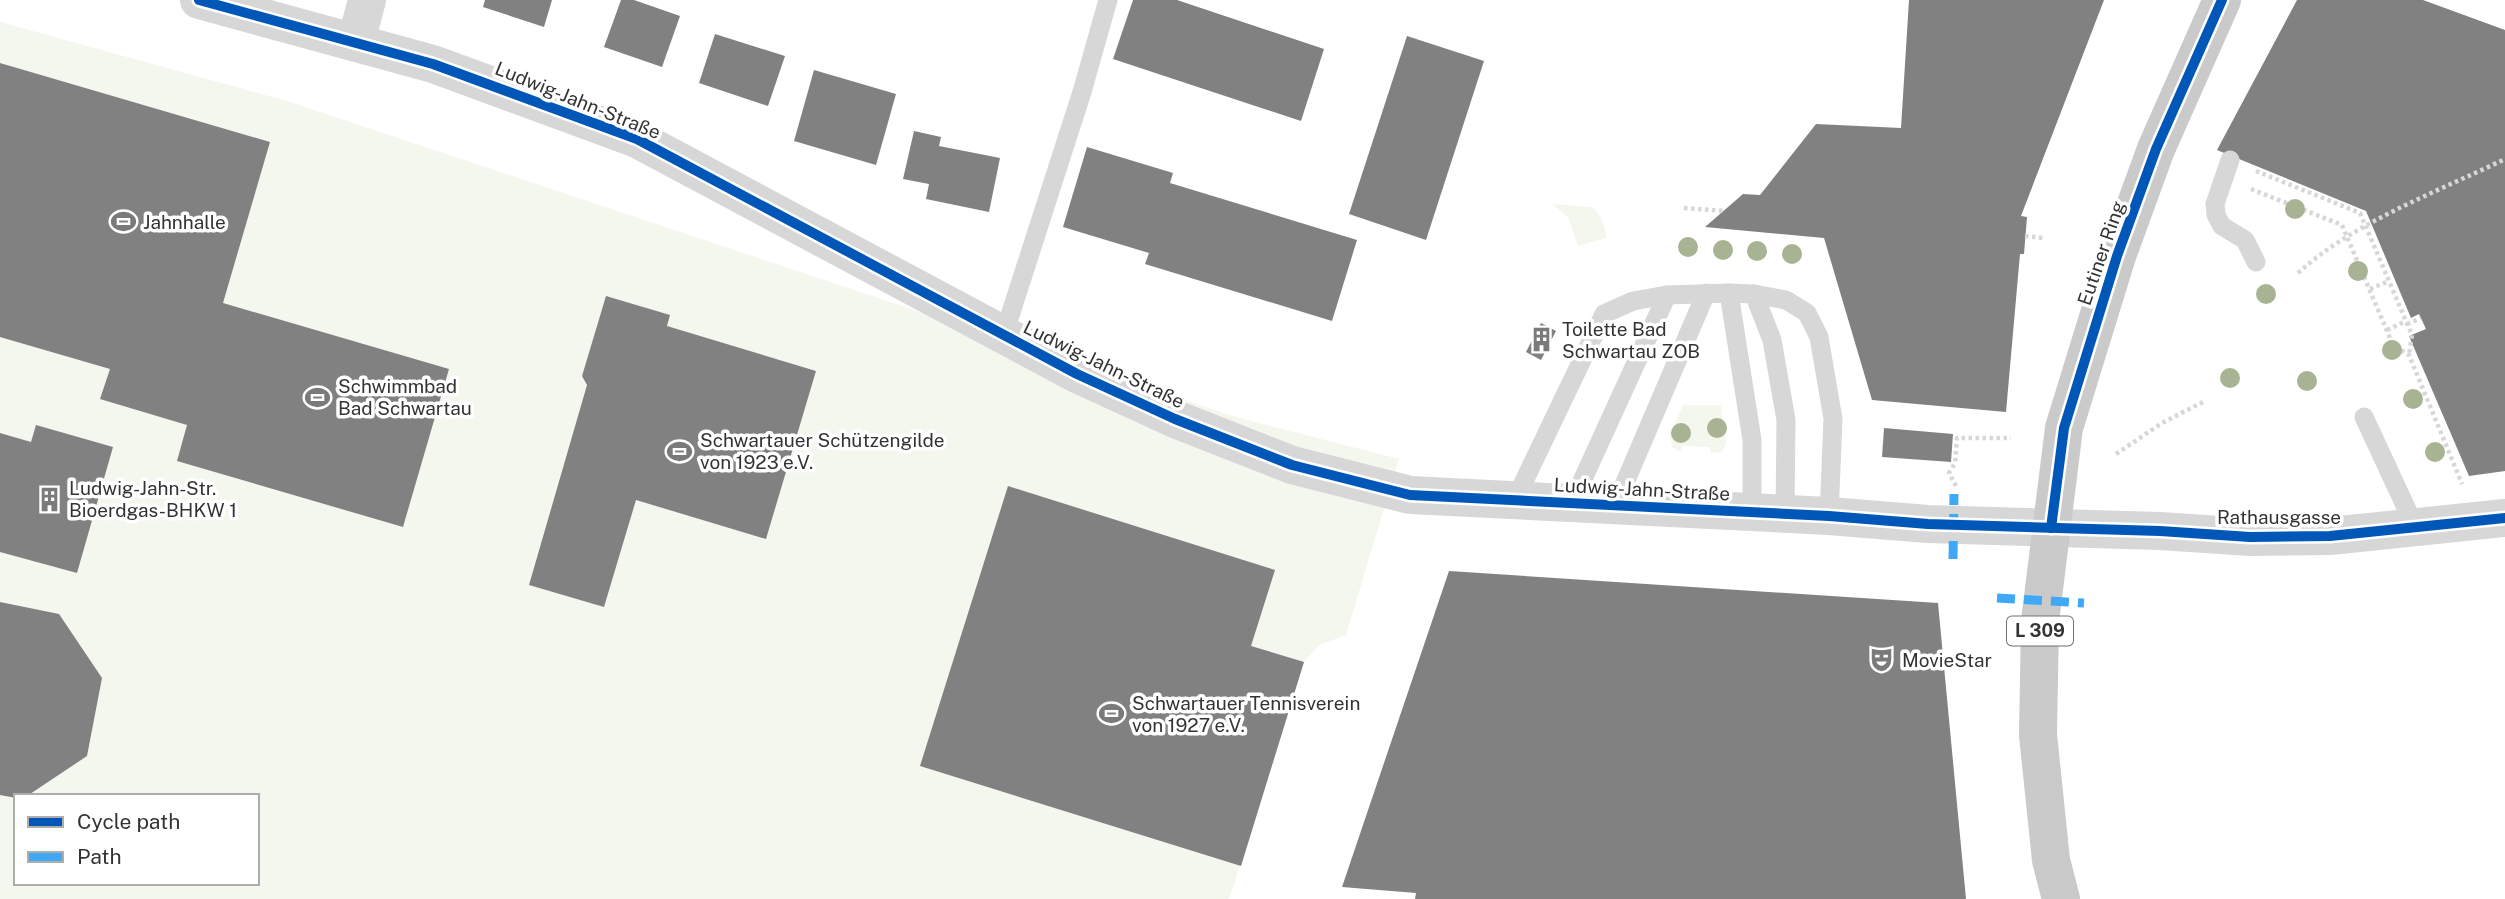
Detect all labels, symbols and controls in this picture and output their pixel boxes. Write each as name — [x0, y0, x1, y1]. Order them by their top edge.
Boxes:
street label: Ludwig-Jahn-Straße — [492, 57, 664, 143]
street label: Eutiner Ring — [2073, 198, 2129, 308]
sports icon: Jahnhalle — [109, 208, 137, 236]
place label: Jahnhalle — [143, 211, 226, 233]
street label: Ludwig-Jahn-Straße — [1020, 315, 1188, 413]
place label: Toilette Bad Schwartau ZOB — [1562, 318, 1700, 362]
building icon: Toilette Bad Schwartau ZOB — [1528, 326, 1556, 354]
place label: Schwimmbad Bad Schwartau — [338, 375, 472, 419]
sports icon: Schwimmbad Bad Schwartau — [304, 383, 332, 411]
place label: Schwartauer Schützengilde von 1923 e.V. — [700, 429, 945, 473]
sports icon: Schwartauer Schützengilde von 1923 e.V. — [666, 437, 694, 465]
street label: Ludwig-Jahn-Straße — [1553, 473, 1731, 505]
place label: Ludwig-Jahn-Str. Bioerdgas-BHKW 1 — [69, 477, 237, 521]
building icon: Ludwig-Jahn-Str. Bioerdgas-BHKW 1 — [35, 485, 63, 513]
street label: Rathausgasse — [2217, 506, 2341, 528]
road number: L 309 — [2007, 616, 2073, 646]
theatre icon: MovieStar — [1868, 646, 1896, 674]
place label: MovieStar — [1902, 649, 1992, 671]
place label: Schwartauer Tennisverein von 1927 e.V. — [1132, 692, 1360, 736]
sports icon: Schwartauer Tennisverein von 1927 e.V. — [1098, 700, 1126, 728]
legend — [14, 794, 259, 885]
text: Cycle path — [77, 809, 180, 834]
text: Path — [77, 844, 122, 869]

